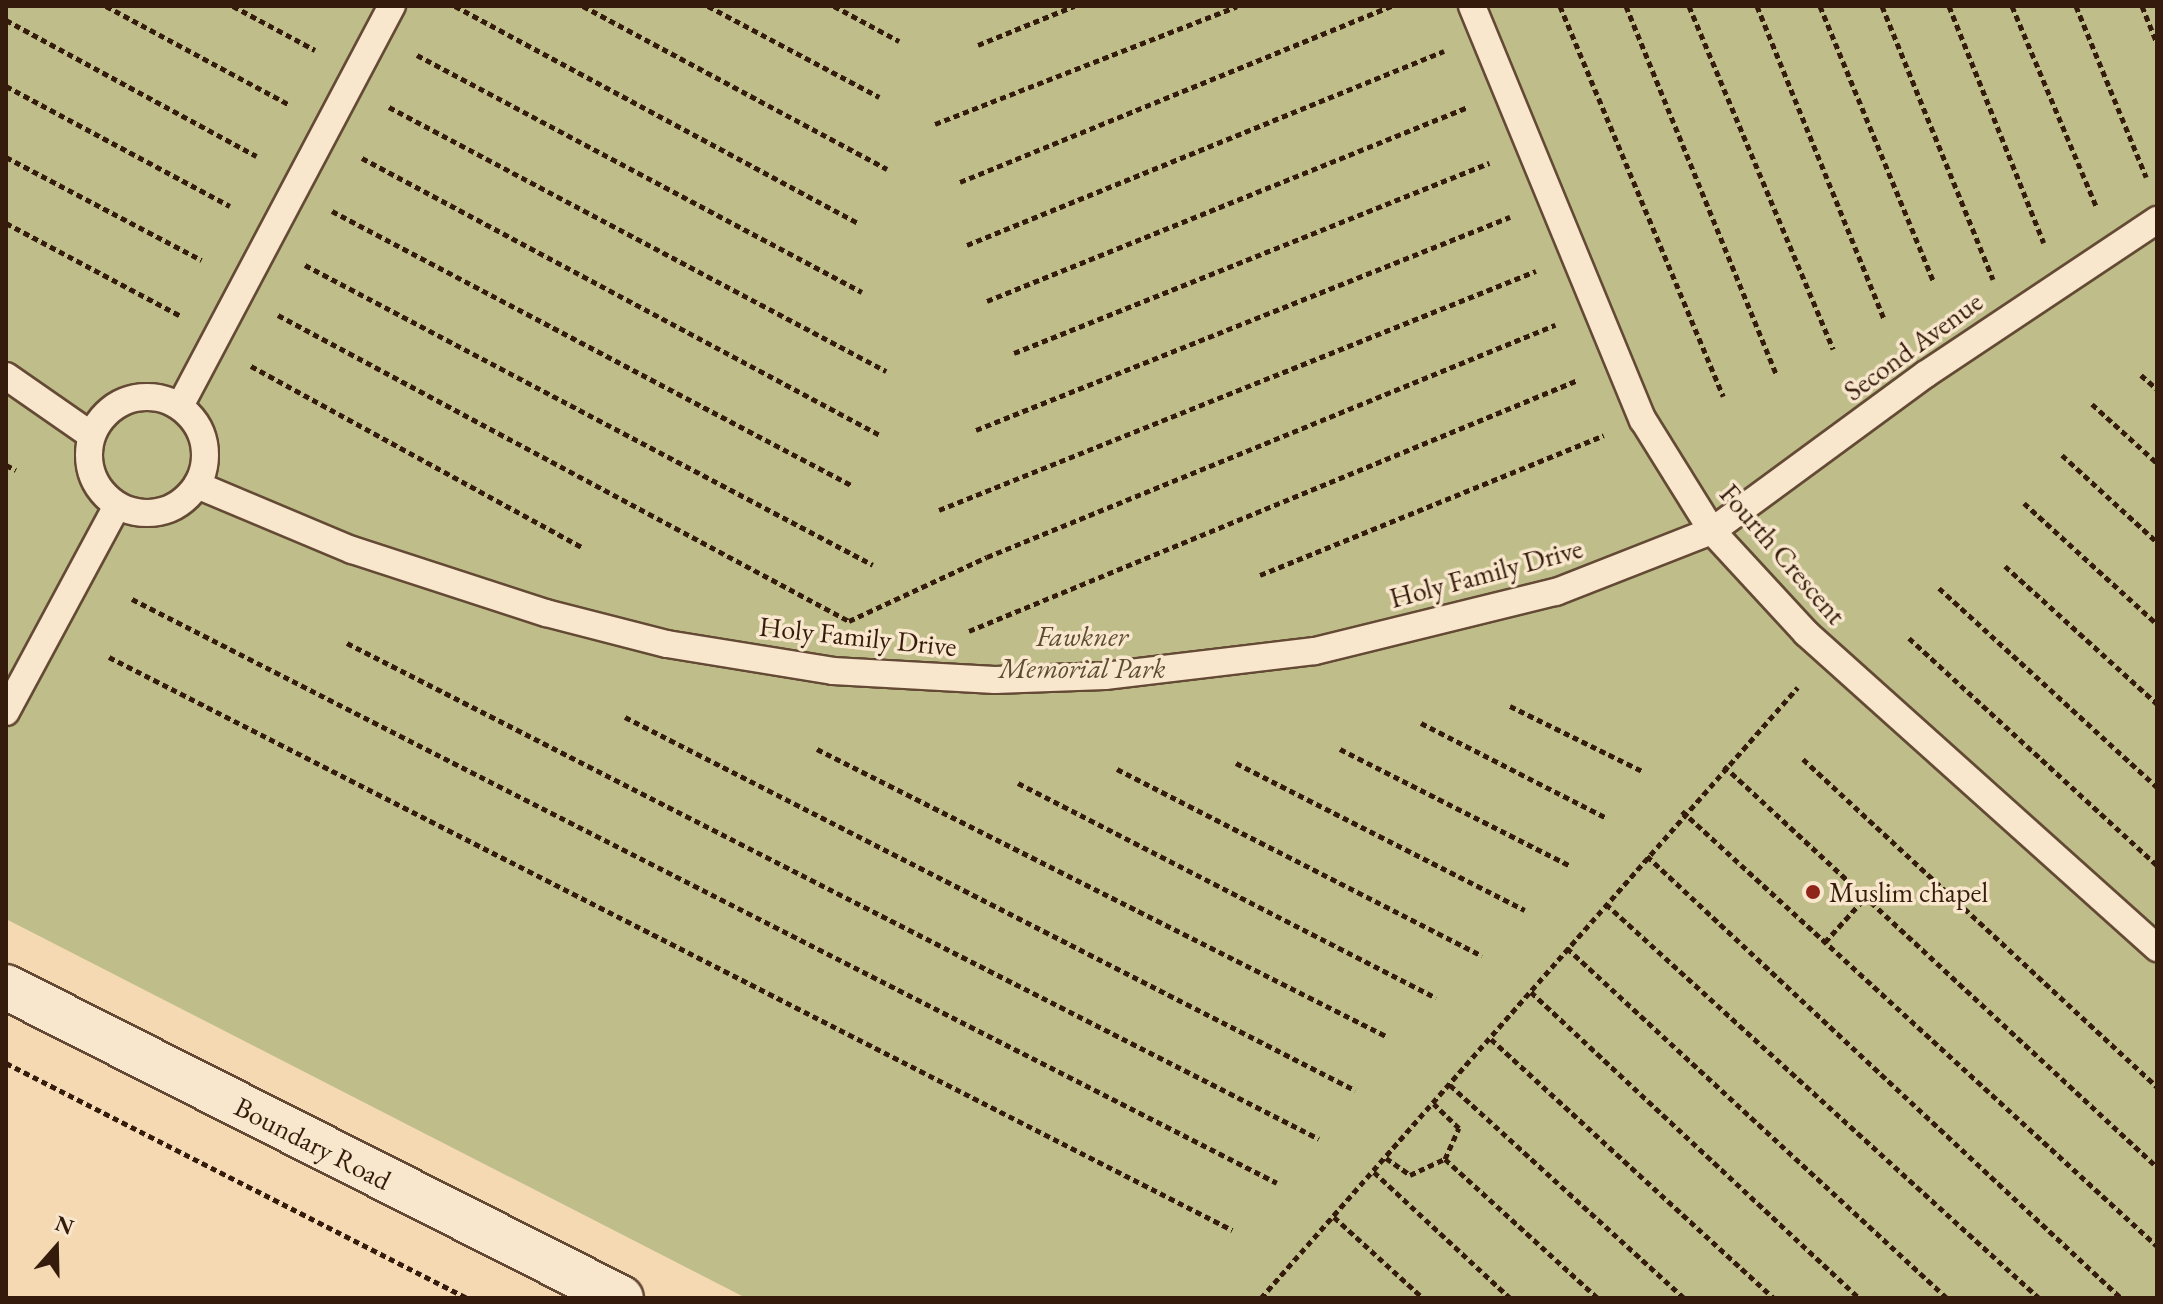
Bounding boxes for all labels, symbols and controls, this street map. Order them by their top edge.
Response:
street label: Second Avenue [1837,284,1989,408]
street label: Fourth Crescent [1713,477,1853,631]
street label: Holy Family Drive [1386,531,1586,615]
street label: Holy Family Drive [758,609,958,663]
park label: Fawkner Memorial Park [999,619,1165,685]
place label: Muslim chapel [1829,875,1988,909]
marker: Muslim chapel [1804,883,1822,901]
street label: Boundary Road [229,1089,397,1197]
north arrow [16,1208,96,1288]
text: N [51,1208,78,1242]

